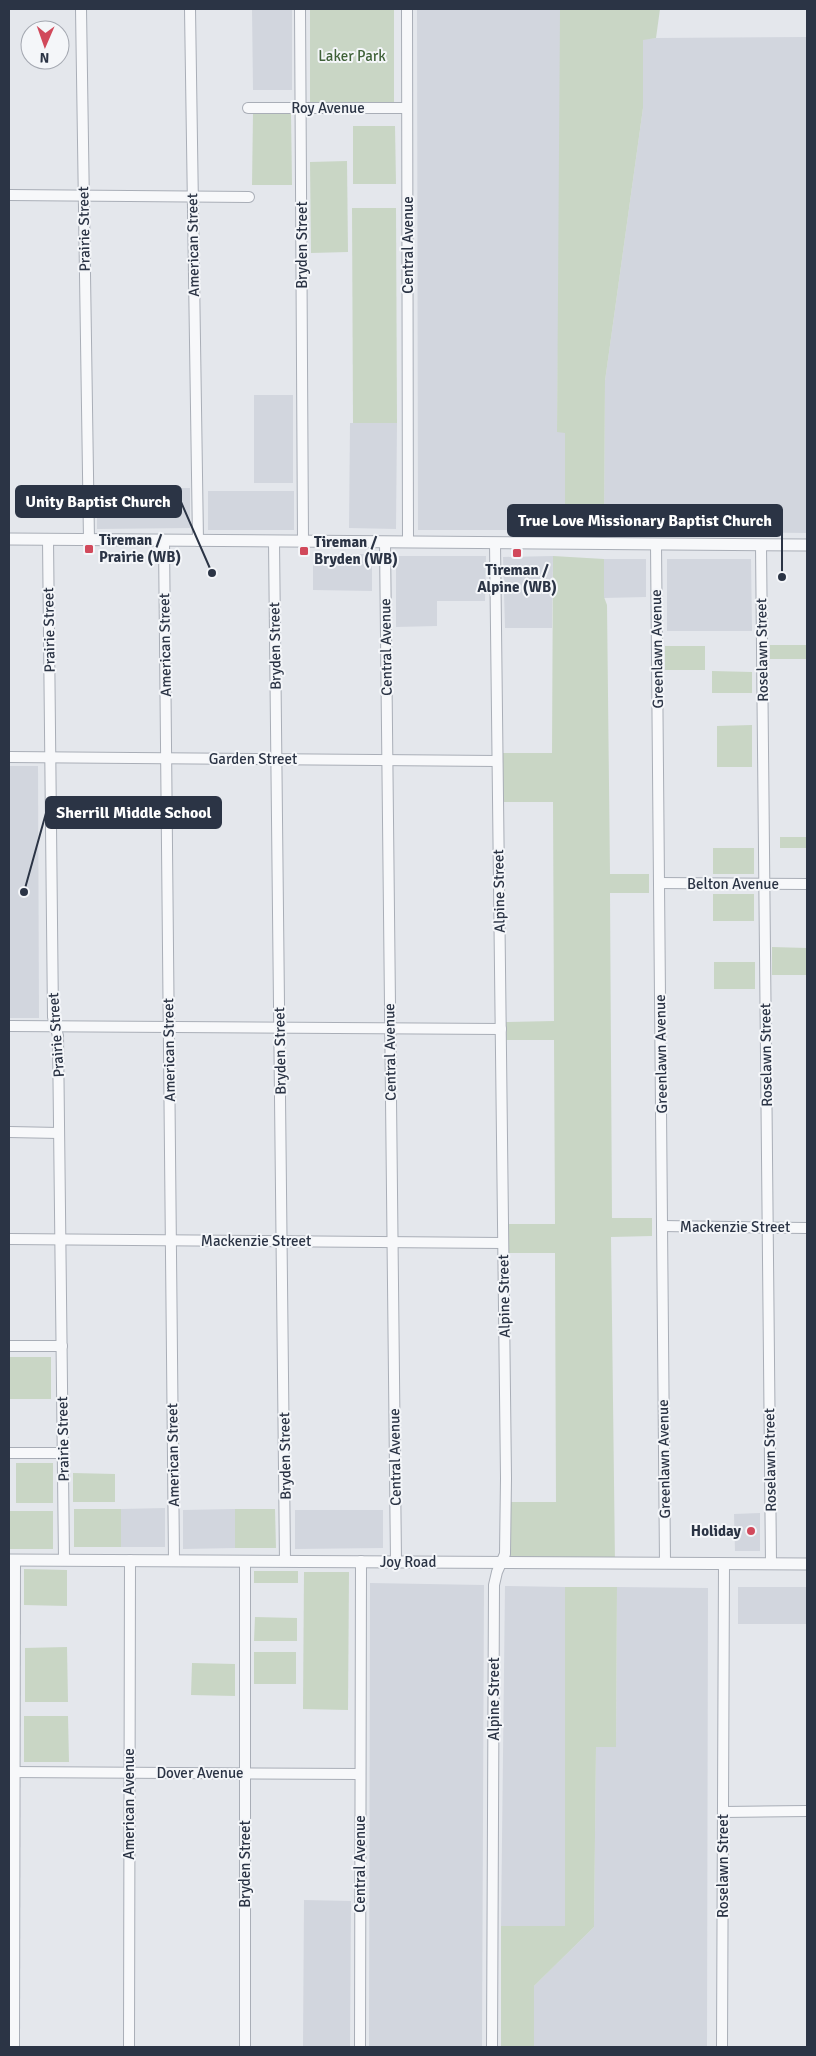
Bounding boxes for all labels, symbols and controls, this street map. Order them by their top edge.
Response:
north arrow [20,20,70,70]
park label: Laker Park [318,47,386,65]
text: N [39,49,50,66]
street label: Roy Avenue [291,99,365,117]
street label: Prairie Street [74,186,94,272]
street label: American Street [183,193,203,297]
street label: Central Avenue [399,196,417,294]
street label: Bryden Street [293,201,311,289]
callout: Unity Baptist Church [16,486,181,517]
text: Unity Baptist Church [25,492,171,512]
callout: True Love Missionary Baptist Church [508,505,782,536]
text: True Love Missionary Baptist Church [518,511,772,531]
place label: Tireman / Prairie (WB) [99,531,181,566]
place label: Tireman / Bryden (WB) [314,533,398,568]
marker: Tireman / Prairie (WB) [83,543,95,555]
marker: Tireman / Bryden (WB) [298,545,310,557]
marker: Tireman / Alpine (WB) [511,547,523,559]
place label: Tireman / Alpine (WB) [477,561,557,596]
street label: Prairie Street [39,587,59,673]
street label: Greenlawn Avenue [647,589,667,709]
street label: American Street [155,593,175,697]
street label: Central Avenue [376,598,396,696]
street label: Roselawn Street [752,598,772,702]
street label: Bryden Street [265,602,285,690]
street label: Garden Street [209,750,297,768]
callout: Sherrill Middle School [46,797,221,828]
text: Sherrill Middle School [56,803,212,823]
street label: Alpine Street [489,849,509,933]
street label: Belton Avenue [687,875,779,893]
street label: Prairie Street [44,992,68,1078]
street label: Greenlawn Avenue [651,994,671,1114]
street label: American Street [159,998,179,1102]
street label: Central Avenue [380,1003,400,1101]
street label: Roselawn Street [756,1003,776,1107]
street label: Bryden Street [270,1007,290,1095]
street label: Mackenzie Street [680,1218,790,1236]
street label: Mackenzie Street [201,1232,311,1250]
street label: Alpine Street [494,1254,514,1338]
street label: Prairie Street [53,1396,73,1482]
street label: Greenlawn Avenue [654,1399,674,1519]
street label: American Street [163,1403,183,1507]
street label: Central Avenue [385,1408,405,1506]
street label: Roselawn Street [760,1408,780,1512]
street label: Bryden Street [275,1412,295,1500]
place label: Holiday [691,1522,742,1540]
marker: Holiday [745,1525,757,1537]
street label: Joy Road [380,1553,436,1571]
street label: Alpine Street [485,1657,503,1741]
street label: American Avenue [120,1748,138,1860]
street label: Dover Avenue [156,1764,244,1782]
street label: Roselawn Street [714,1814,732,1918]
street label: Central Avenue [351,1815,369,1913]
street label: Bryden Street [236,1820,254,1908]

